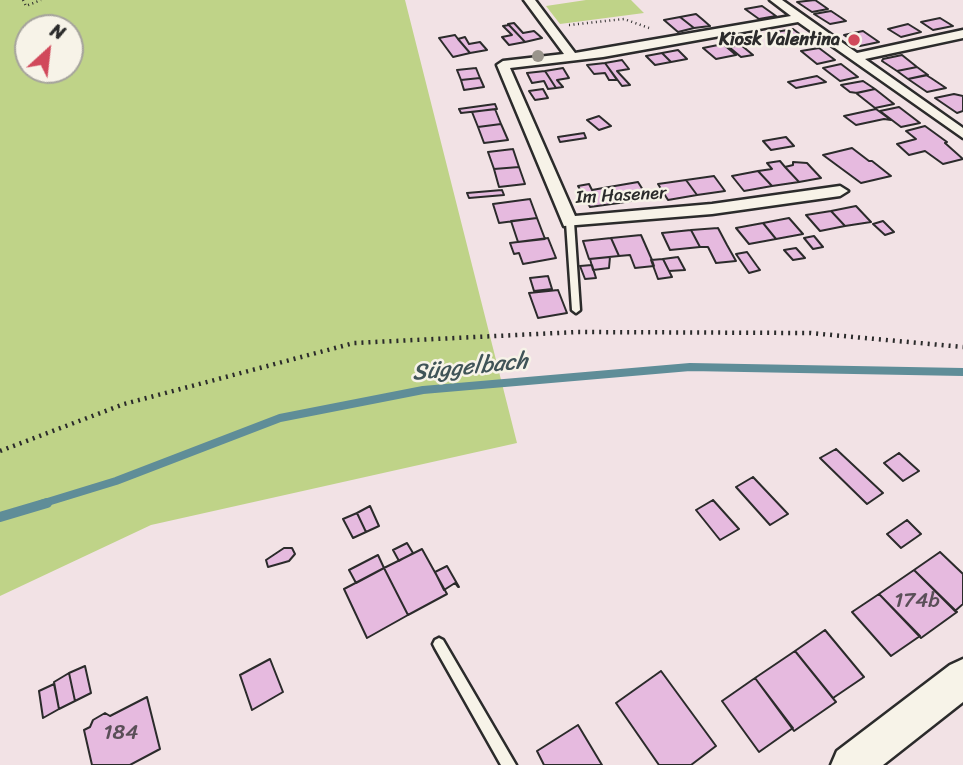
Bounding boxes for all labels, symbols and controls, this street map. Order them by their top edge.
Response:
north arrow [14,14,84,84]
text: N [44,14,71,49]
place label: Kiosk Valentina [719,29,840,51]
marker: Kiosk Valentina [846,32,862,48]
street label: Im Hasener [575,183,667,209]
water label: Süggelbach [411,348,529,388]
house number: 174b [894,589,940,615]
house number: 184 [104,721,138,747]

